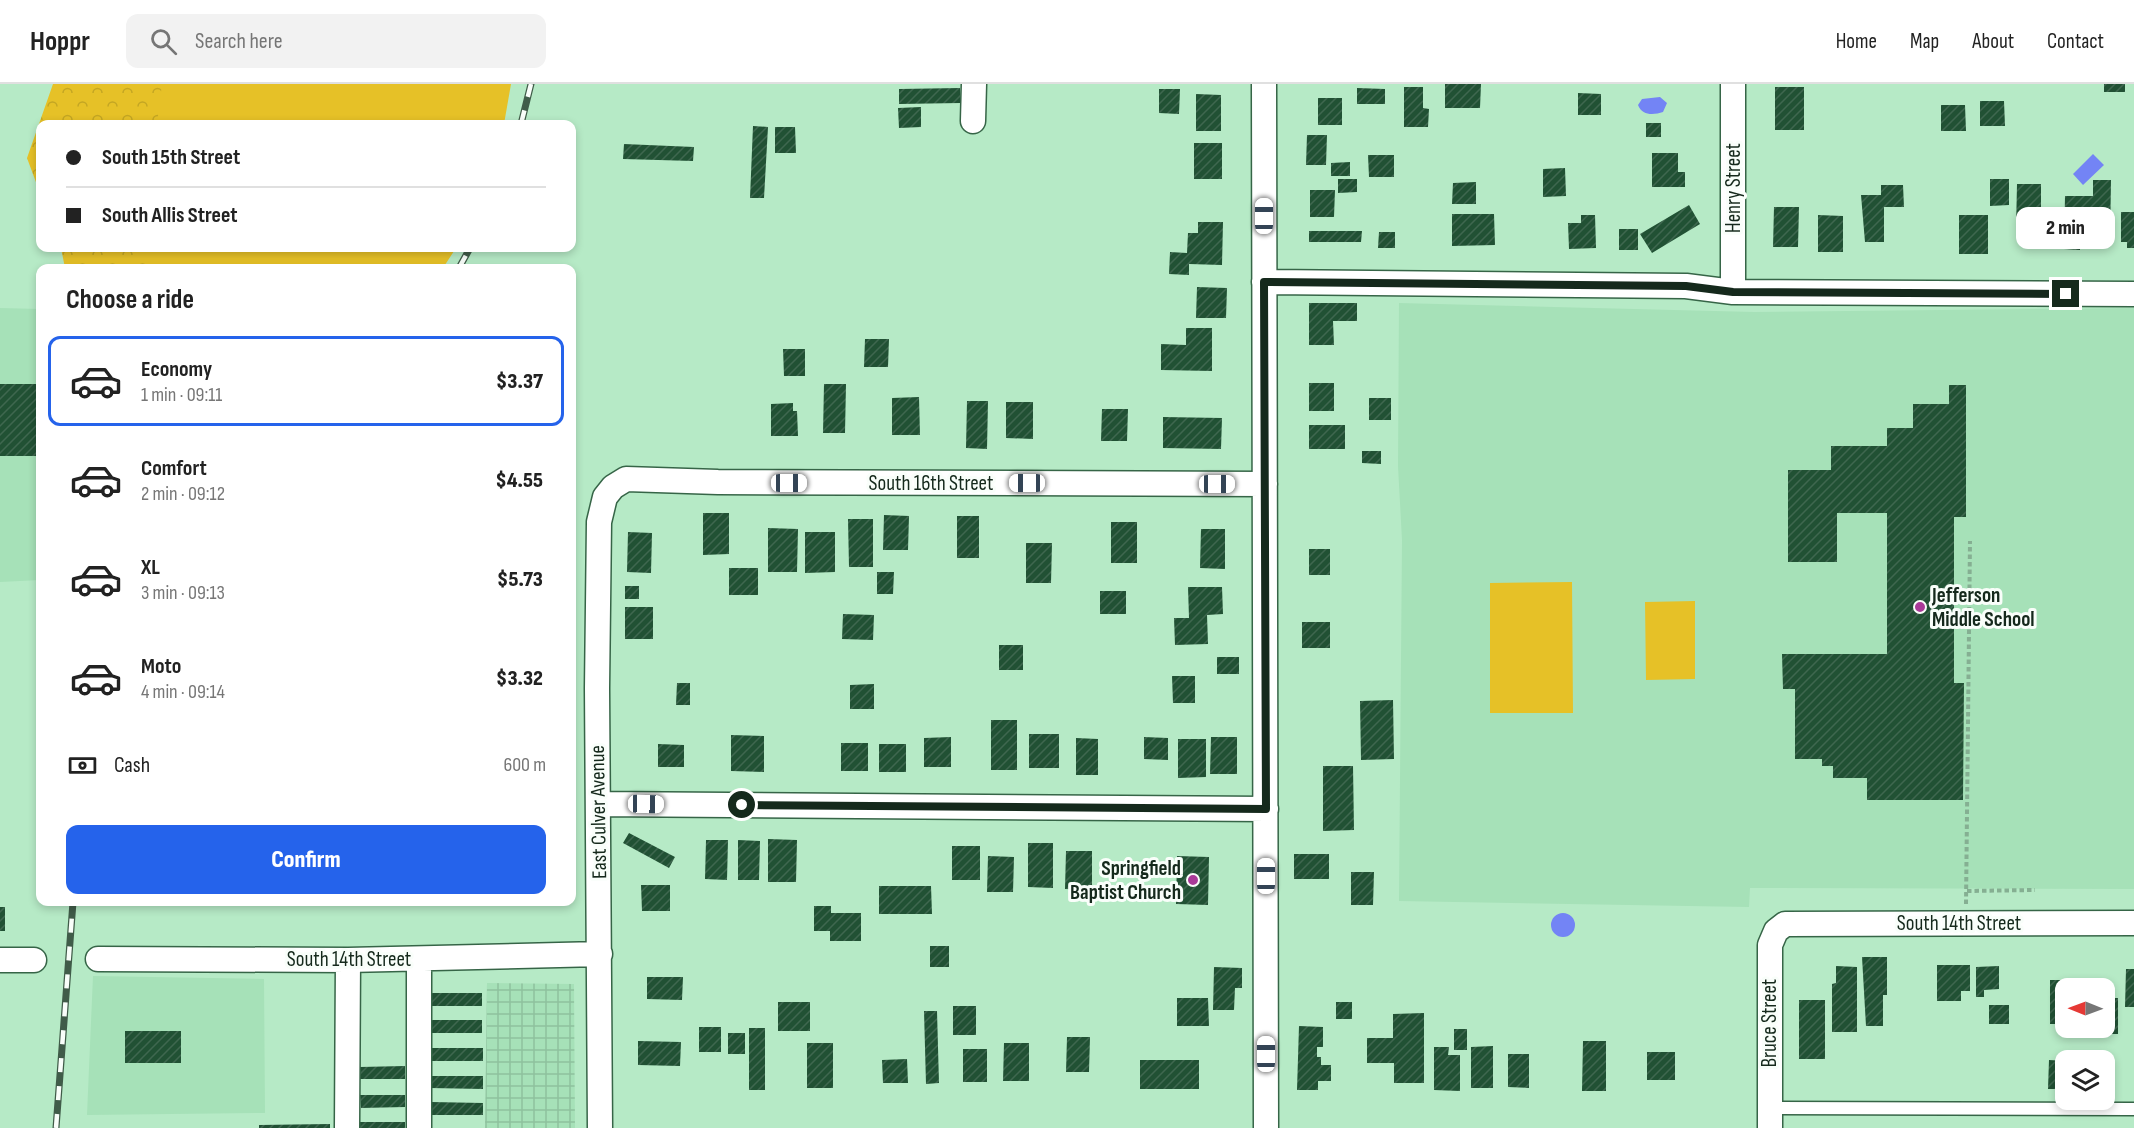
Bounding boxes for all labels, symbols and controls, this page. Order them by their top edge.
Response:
search box [126,14,546,68]
text: Hoppr [30,25,90,58]
icon: search [147,25,180,58]
text: Search here [195,28,282,55]
text: Home [1836,29,1877,54]
text: Map [1910,29,1939,54]
text: About [1972,29,2014,54]
text: Contact [2047,29,2104,54]
street label: Henry Street [1721,143,1746,233]
text: South 15th Street [102,144,240,171]
car [1255,198,1273,234]
text: South Allis Street [102,202,238,229]
callout: 2 min [2016,207,2116,249]
text: 2 min [2046,216,2085,240]
route end [2052,280,2079,307]
text: Choose a ride [66,284,194,316]
icon: car [69,354,123,408]
text: Economy [141,356,212,383]
text: $3.37 [496,368,543,395]
text: 1 min · 09:11 [141,383,222,407]
icon: car [69,453,123,507]
text: Comfort [141,455,207,482]
text: $4.55 [495,467,543,494]
street label: South 16th Street [869,471,993,496]
car [771,474,807,492]
car [1009,474,1045,492]
car [1199,475,1235,493]
text: 2 min · 09:12 [141,482,225,506]
icon: car [69,552,123,606]
text: XL [141,554,160,581]
text: $5.73 [497,566,543,593]
text: 3 min · 09:13 [141,581,225,605]
place label: Jefferson Middle School [1931,583,2035,632]
marker: Jefferson Middle School [1913,600,1927,614]
icon: car [69,651,123,705]
text: Moto [141,653,181,680]
text: $3.32 [496,665,543,692]
text: 4 min · 09:14 [141,680,225,704]
street label: East Culver Avenue [585,745,612,879]
icon: cash [66,749,99,782]
text: Cash [114,752,150,779]
text: 600 m [503,753,546,777]
route start [728,791,755,818]
car [628,795,664,813]
button: Confirm [66,825,546,894]
place label: Springfield Baptist Church [1070,856,1181,905]
car [1257,858,1275,894]
marker: Springfield Baptist Church [1186,873,1200,887]
street label: South 14th Street [1897,911,2021,936]
street label: South 14th Street [287,947,411,972]
north arrow [2055,978,2115,1038]
map controls [2055,978,2115,1110]
street label: Bruce Street [1757,979,1782,1067]
car [1257,1036,1275,1072]
button: layers [2055,1050,2115,1110]

